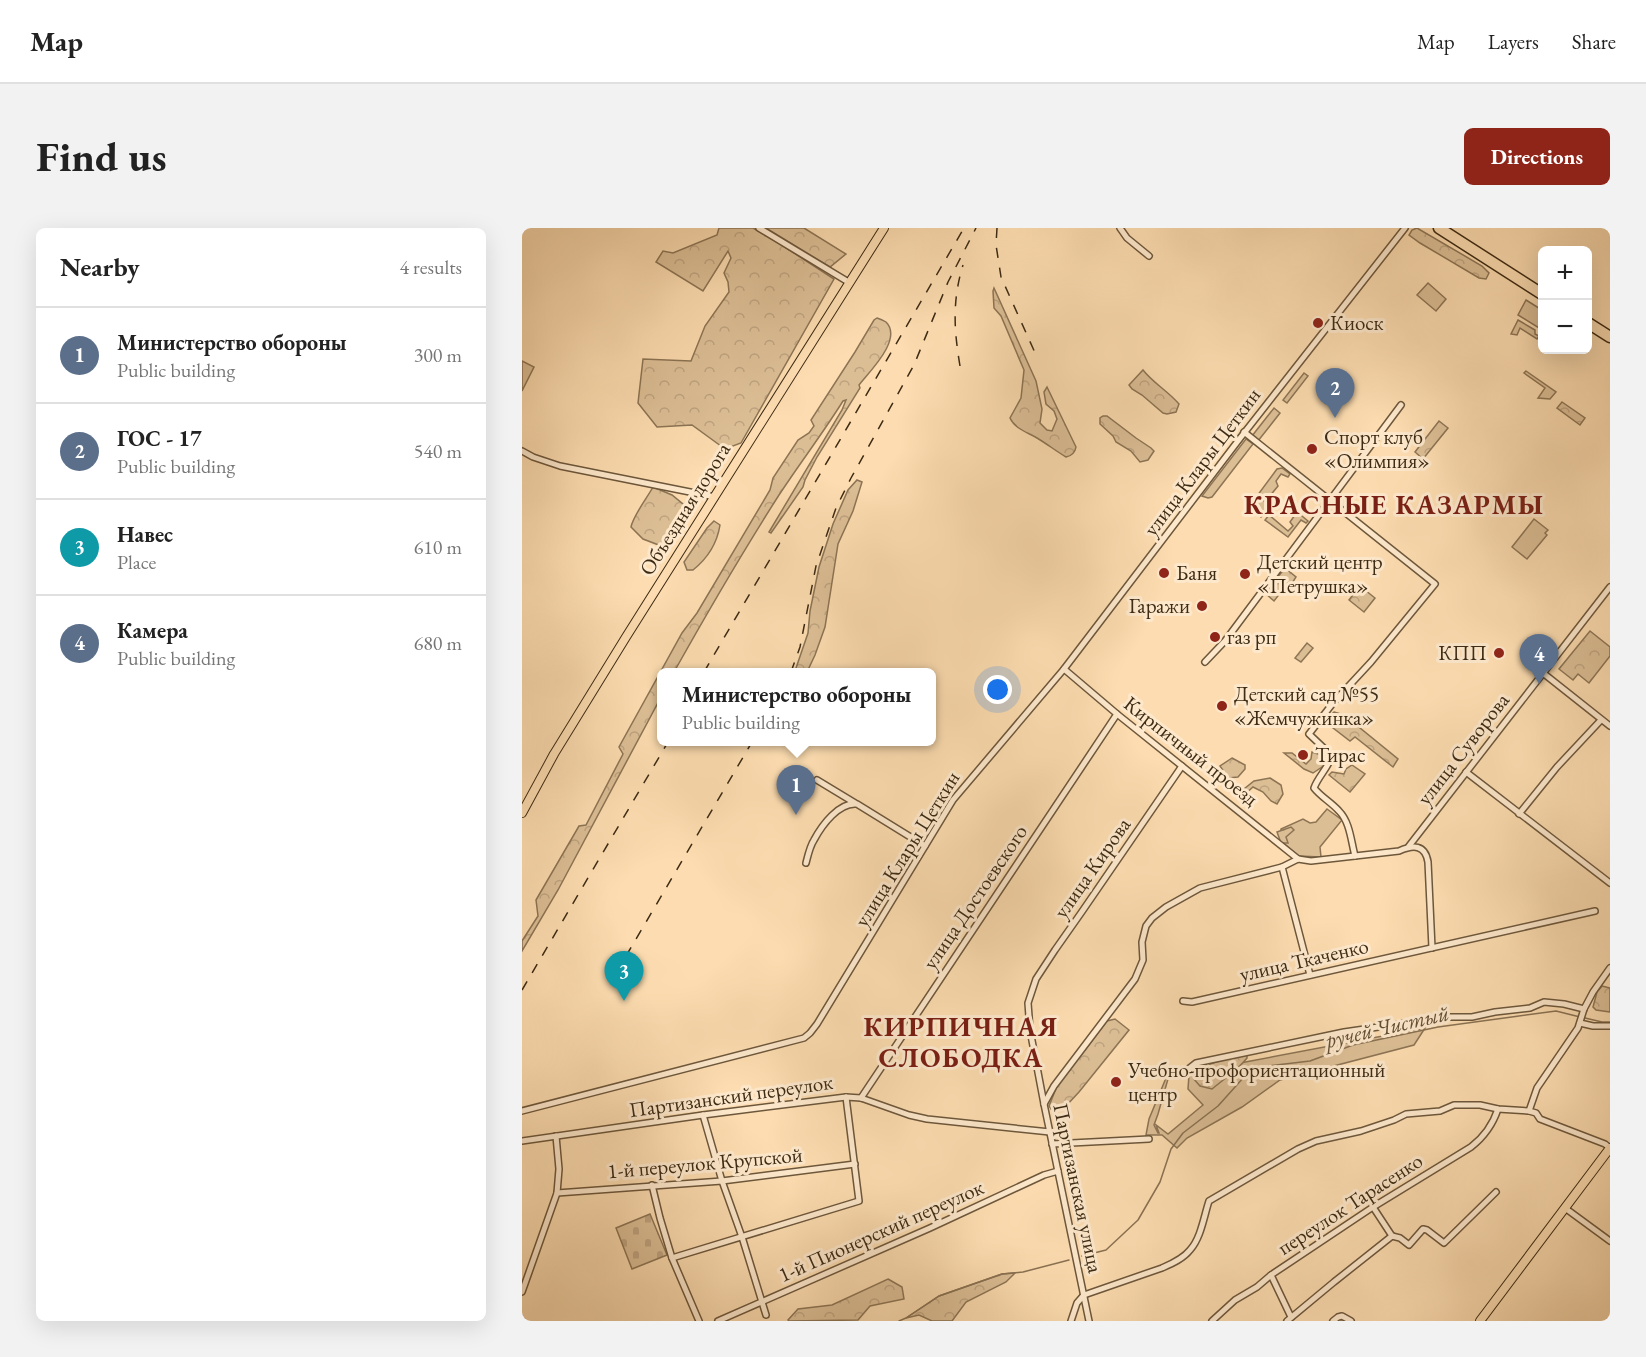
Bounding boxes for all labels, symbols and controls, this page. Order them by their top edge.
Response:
text: Map [30,23,83,59]
text: Map [1417,28,1455,55]
text: Layers [1488,28,1539,55]
text: Share [1572,28,1616,55]
button: Directions [1464,128,1610,185]
text: Find us [36,129,167,184]
map controls [1538,246,1592,354]
button: + [1538,246,1592,300]
text: Nearby [60,250,140,284]
text: 4 results [399,254,462,280]
button: − [1538,300,1592,354]
place label: Киоск [1330,309,1384,336]
marker: Киоск [1311,316,1325,330]
text: Министерство обороны [117,328,347,357]
text: 1 [74,342,85,368]
text: 300 m [414,342,462,368]
text: Public building [117,357,235,383]
pin: 2 [1316,368,1354,418]
street label: улица Клары Цеткин [1137,382,1266,541]
place label: Спорт клуб «Олимпия» [1324,423,1430,474]
text: ГОС - 17 [117,424,202,453]
street label: Объездная дорога [633,437,736,580]
text: 2 [74,438,85,464]
text: 540 m [414,438,462,464]
marker: Спорт клуб «Олимпия» [1305,442,1319,456]
text: Public building [117,453,235,479]
district label: КРАСНЫЕ КАЗАРМЫ [1244,487,1544,522]
text: Навес [117,520,173,549]
text: 3 [74,534,85,560]
text: 610 m [414,534,462,560]
place label: Детский центр «Петрушка» [1257,548,1383,599]
text: Place [117,549,156,575]
place label: Баня [1176,559,1217,586]
marker: Баня [1157,566,1171,580]
marker: Детский центр «Петрушка» [1238,567,1252,581]
place label: Гаражи [1129,592,1190,619]
marker: Гаражи [1195,599,1209,613]
text: Камера [117,616,188,645]
place label: газ рп [1227,623,1277,650]
text: 4 [74,630,85,656]
text: 680 m [414,630,462,656]
marker: газ рп [1208,630,1222,644]
pin: 4 [1520,634,1558,684]
place label: КПП [1438,639,1487,666]
text: Public building [117,645,235,671]
marker: КПП [1492,646,1506,660]
popup [657,668,936,746]
your location [983,675,1012,704]
text: Министерство обороны [682,680,911,709]
place label: Детский сад №55 «Жемчужинка» [1234,680,1379,731]
street label: улица Суворова [1410,687,1515,810]
street label: Кирпичный проезд [1119,690,1264,812]
marker: Детский сад №55 «Жемчужинка» [1215,699,1229,713]
text: Public building [682,709,800,735]
place label: Тирас [1315,741,1365,768]
marker: Тирас [1296,748,1310,762]
pin: 1 [776,766,816,815]
street label: улица Клары Цеткин [848,766,965,932]
street label: улица Кирова [1047,812,1136,923]
street label: улица Достоевского [916,819,1033,974]
street label: улица Ткаченко [1237,932,1371,987]
pin: 3 [604,952,644,1001]
water label: ручей Чистый [1320,998,1452,1055]
district label: КИРПИЧНАЯ СЛОБОДКА [864,1009,1058,1075]
place label: Учебно-профориентационный центр [1127,1056,1385,1107]
street label: Партизанский переулок [627,1068,835,1123]
marker: Учебно-профориентационный центр [1109,1075,1123,1089]
street label: Партизанская улица [1047,1101,1110,1276]
street label: 1-й переулок Крупской [606,1141,804,1184]
street label: переулок Тарасенко [1272,1147,1427,1261]
street label: 1-й Пионерский переулок [774,1173,988,1288]

